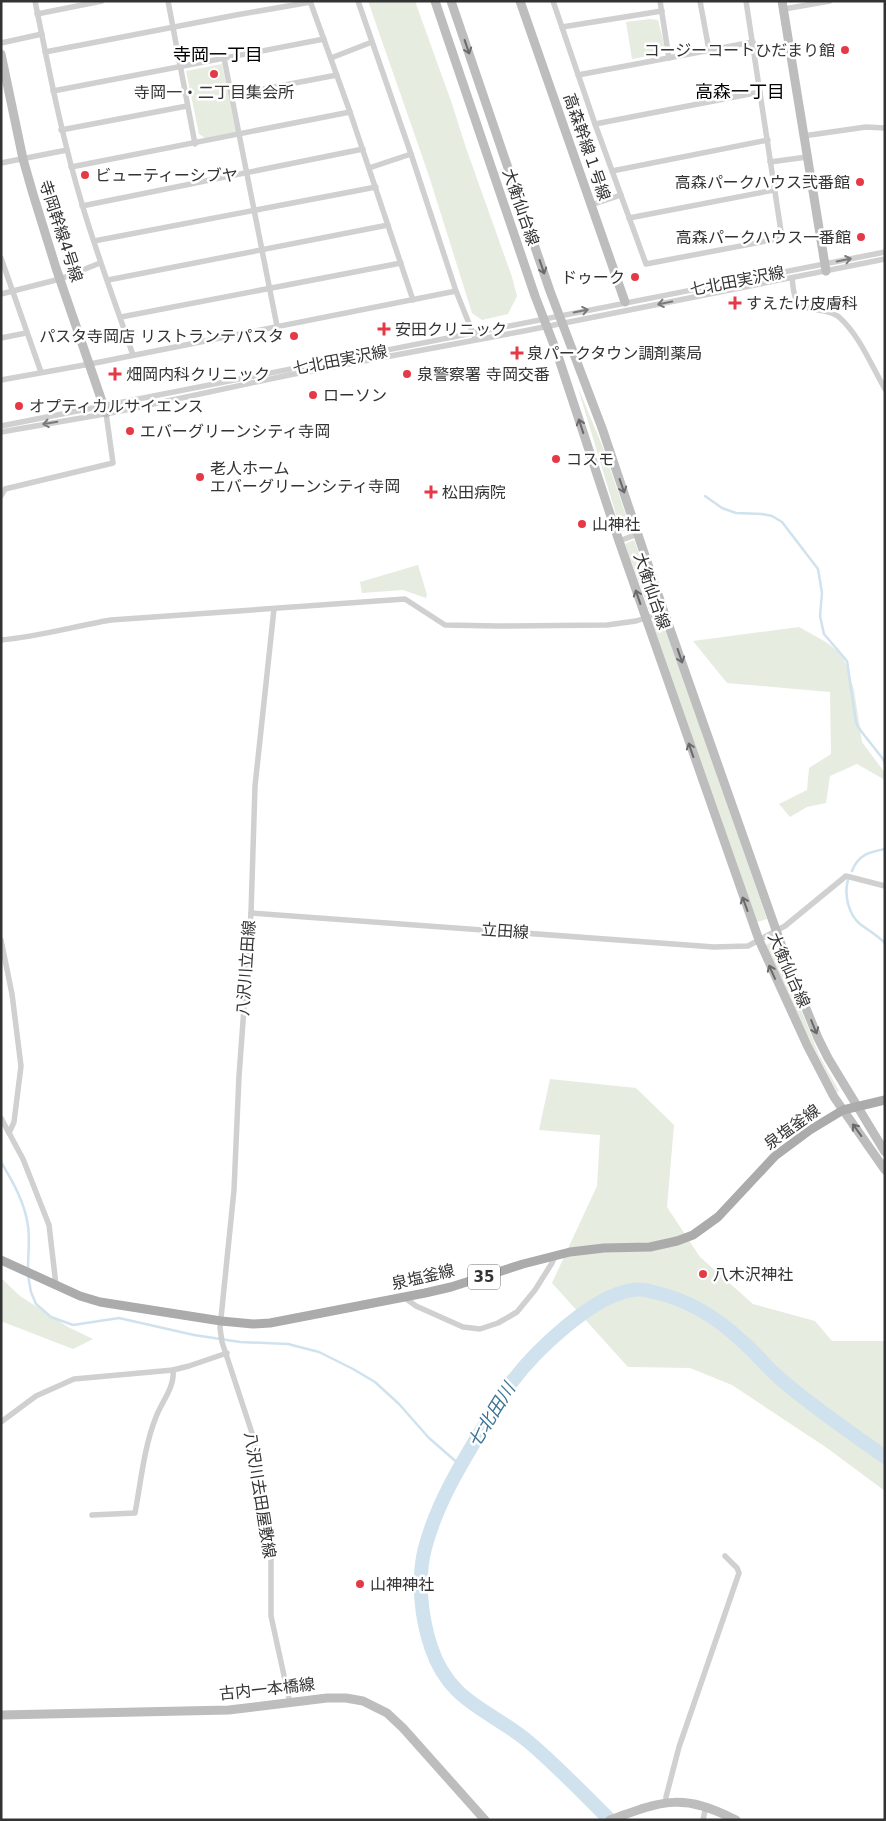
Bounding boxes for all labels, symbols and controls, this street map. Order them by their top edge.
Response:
one-way arrow [463,39,472,55]
place label: コージーコートひだまり館 [644,41,835,60]
district label: 寺岡一丁目 [173,44,263,65]
marker: コージーコートひだまり館 [839,44,851,56]
marker: 寺岡一・二丁目集会所 [208,68,220,80]
district label: 高森一丁目 [695,81,785,102]
place label: 寺岡一・二丁目集会所 [134,83,294,102]
street label: 高森幹線１号線 [560,91,614,203]
place label: ビューティーシブヤ [95,166,238,185]
street label: 大衡仙台線 [499,166,543,248]
marker: ビューティーシブヤ [79,169,91,181]
place label: 高森パークハウス弐番館 [675,173,850,192]
marker: 高森パークハウス弐番館 [854,176,866,188]
street label: 寺岡幹線4号線 [36,178,86,284]
place label: 高森パークハウス一番館 [676,228,851,247]
marker: 高森パークハウス一番館 [855,231,867,243]
one-way arrow [835,255,851,264]
one-way arrow [538,259,547,275]
street label: 七北田実沢線 [688,263,786,299]
place label: ドゥーク [561,268,625,287]
marker: ドゥーク [629,271,641,283]
place label: すえたけ皮膚科 [746,294,858,313]
marker: すえたけ皮膚科 [728,296,742,310]
one-way arrow [658,299,674,308]
one-way arrow [573,306,589,316]
place label: 安田クリニック [395,320,507,339]
marker: 安田クリニック [377,322,391,336]
place label: パスタ寺岡店 リストランテパスタ [39,327,284,346]
marker: パスタ寺岡店 リストランテパスタ [288,330,300,342]
street label: 七北田実沢線 [291,342,389,378]
place label: 泉パークタウン調剤薬局 [527,344,702,363]
marker: 泉パークタウン調剤薬局 [511,347,523,359]
place label: 畑岡内科クリニック [126,365,270,384]
place label: 泉警察署 寺岡交番 [417,365,550,384]
marker: 畑岡内科クリニック [108,367,122,381]
marker: 泉警察署 寺岡交番 [401,368,413,380]
place label: ローソン [323,386,387,405]
marker: ローソン [307,389,319,401]
place label: オプティカルサイエンス [29,397,204,416]
marker: オプティカルサイエンス [13,400,25,412]
one-way arrow [576,418,586,434]
one-way arrow [43,419,59,429]
place label: エバーグリーンシティ寺岡 [140,422,330,441]
marker: エバーグリーンシティ寺岡 [124,425,136,437]
place label: コスモ [566,450,614,469]
marker: コスモ [550,453,562,465]
place label: 老人ホーム エバーグリーンシティ寺岡 [210,459,400,496]
marker: 老人ホーム エバーグリーンシティ寺岡 [194,471,206,483]
one-way arrow [617,477,627,493]
place label: 松田病院 [442,483,506,502]
marker: 松田病院 [424,485,438,499]
place label: 山神社 [592,515,640,534]
marker: 山神社 [576,518,588,530]
street label: 大衡仙台線 [630,550,674,632]
one-way arrow [633,590,642,605]
one-way arrow [675,648,685,664]
one-way arrow [686,743,695,759]
one-way arrow [740,896,749,912]
street label: 八沢川立田線 [233,919,259,1017]
street label: 立田線 [480,920,530,942]
street label: 大衡仙台線 [764,930,814,1010]
one-way arrow [767,965,776,980]
one-way arrow [809,1019,819,1034]
street label: 泉塩釜線 [761,1101,823,1153]
one-way arrow [852,1123,862,1137]
street label: 泉塩釜線 [390,1261,456,1293]
road number: 35 [468,1264,500,1290]
place label: 八木沢神社 [713,1265,793,1284]
marker: 八木沢神社 [697,1268,709,1280]
water label: 七北田川 [463,1377,520,1451]
street label: 八沢川去田屋敷線 [241,1430,279,1560]
place label: 山神神社 [370,1575,434,1594]
marker: 山神神社 [354,1578,366,1590]
street label: 古内一本橋線 [218,1675,316,1703]

